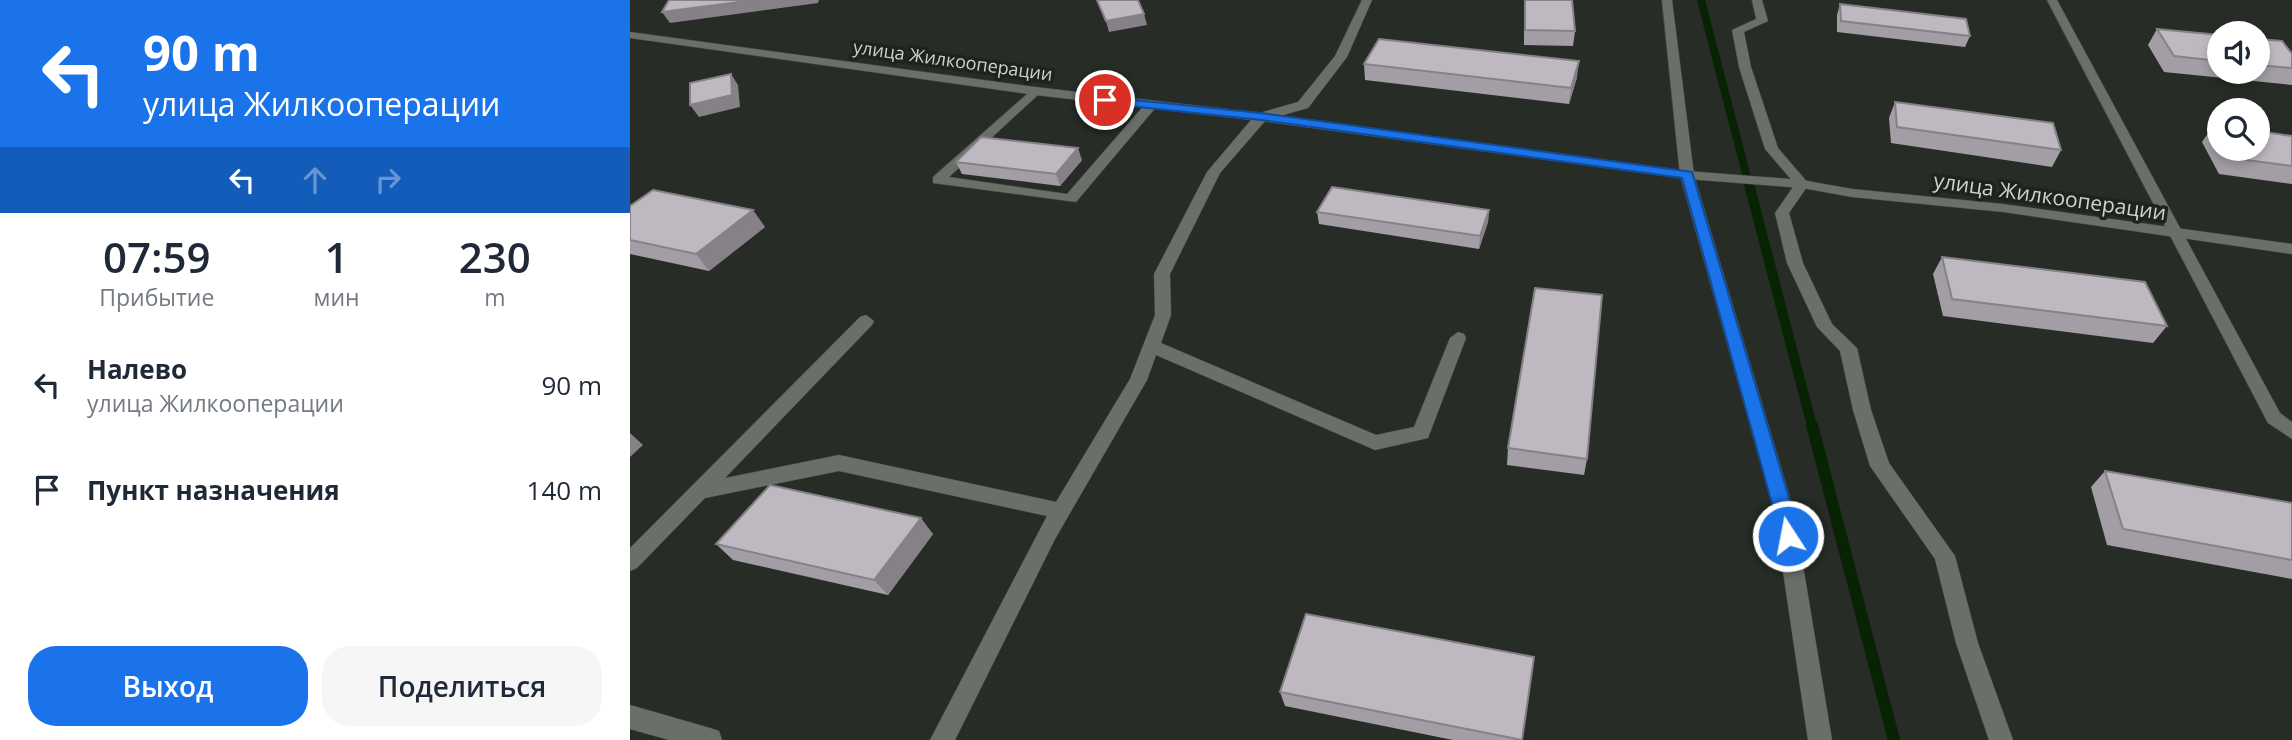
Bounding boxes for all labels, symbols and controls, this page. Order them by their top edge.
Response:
text: 90 m [143,19,260,85]
map controls [2207,21,2270,161]
button: sound [2207,21,2270,84]
icon: left [28,28,119,119]
street label: улица Жилкооперации [852,34,1054,86]
pin [1075,70,1135,130]
icon: arrive [1086,81,1124,119]
text: улица Жилкооперации [143,82,500,125]
button: search [2207,98,2270,161]
icon: left [223,161,261,199]
icon: ahead [296,161,334,199]
icon: right [369,161,407,199]
street label: улица Жилкооперации [1932,166,2168,226]
text: 07:59 [103,228,211,285]
text: 1 [325,228,349,285]
text: 230 [459,228,531,285]
text: Прибытие [99,281,214,313]
text: мин [314,281,360,313]
text: m [484,281,505,313]
text: Налево [87,351,187,387]
icon: left [28,366,66,404]
text: 90 m [541,367,602,403]
text: улица Жилкооперации [87,387,344,419]
icon: arrive [28,471,66,509]
text: Пункт назначения [87,472,340,508]
text: 140 m [527,472,602,508]
position arrow [1751,499,1825,573]
button: Выход [28,646,308,726]
button: Поделиться [322,646,602,726]

